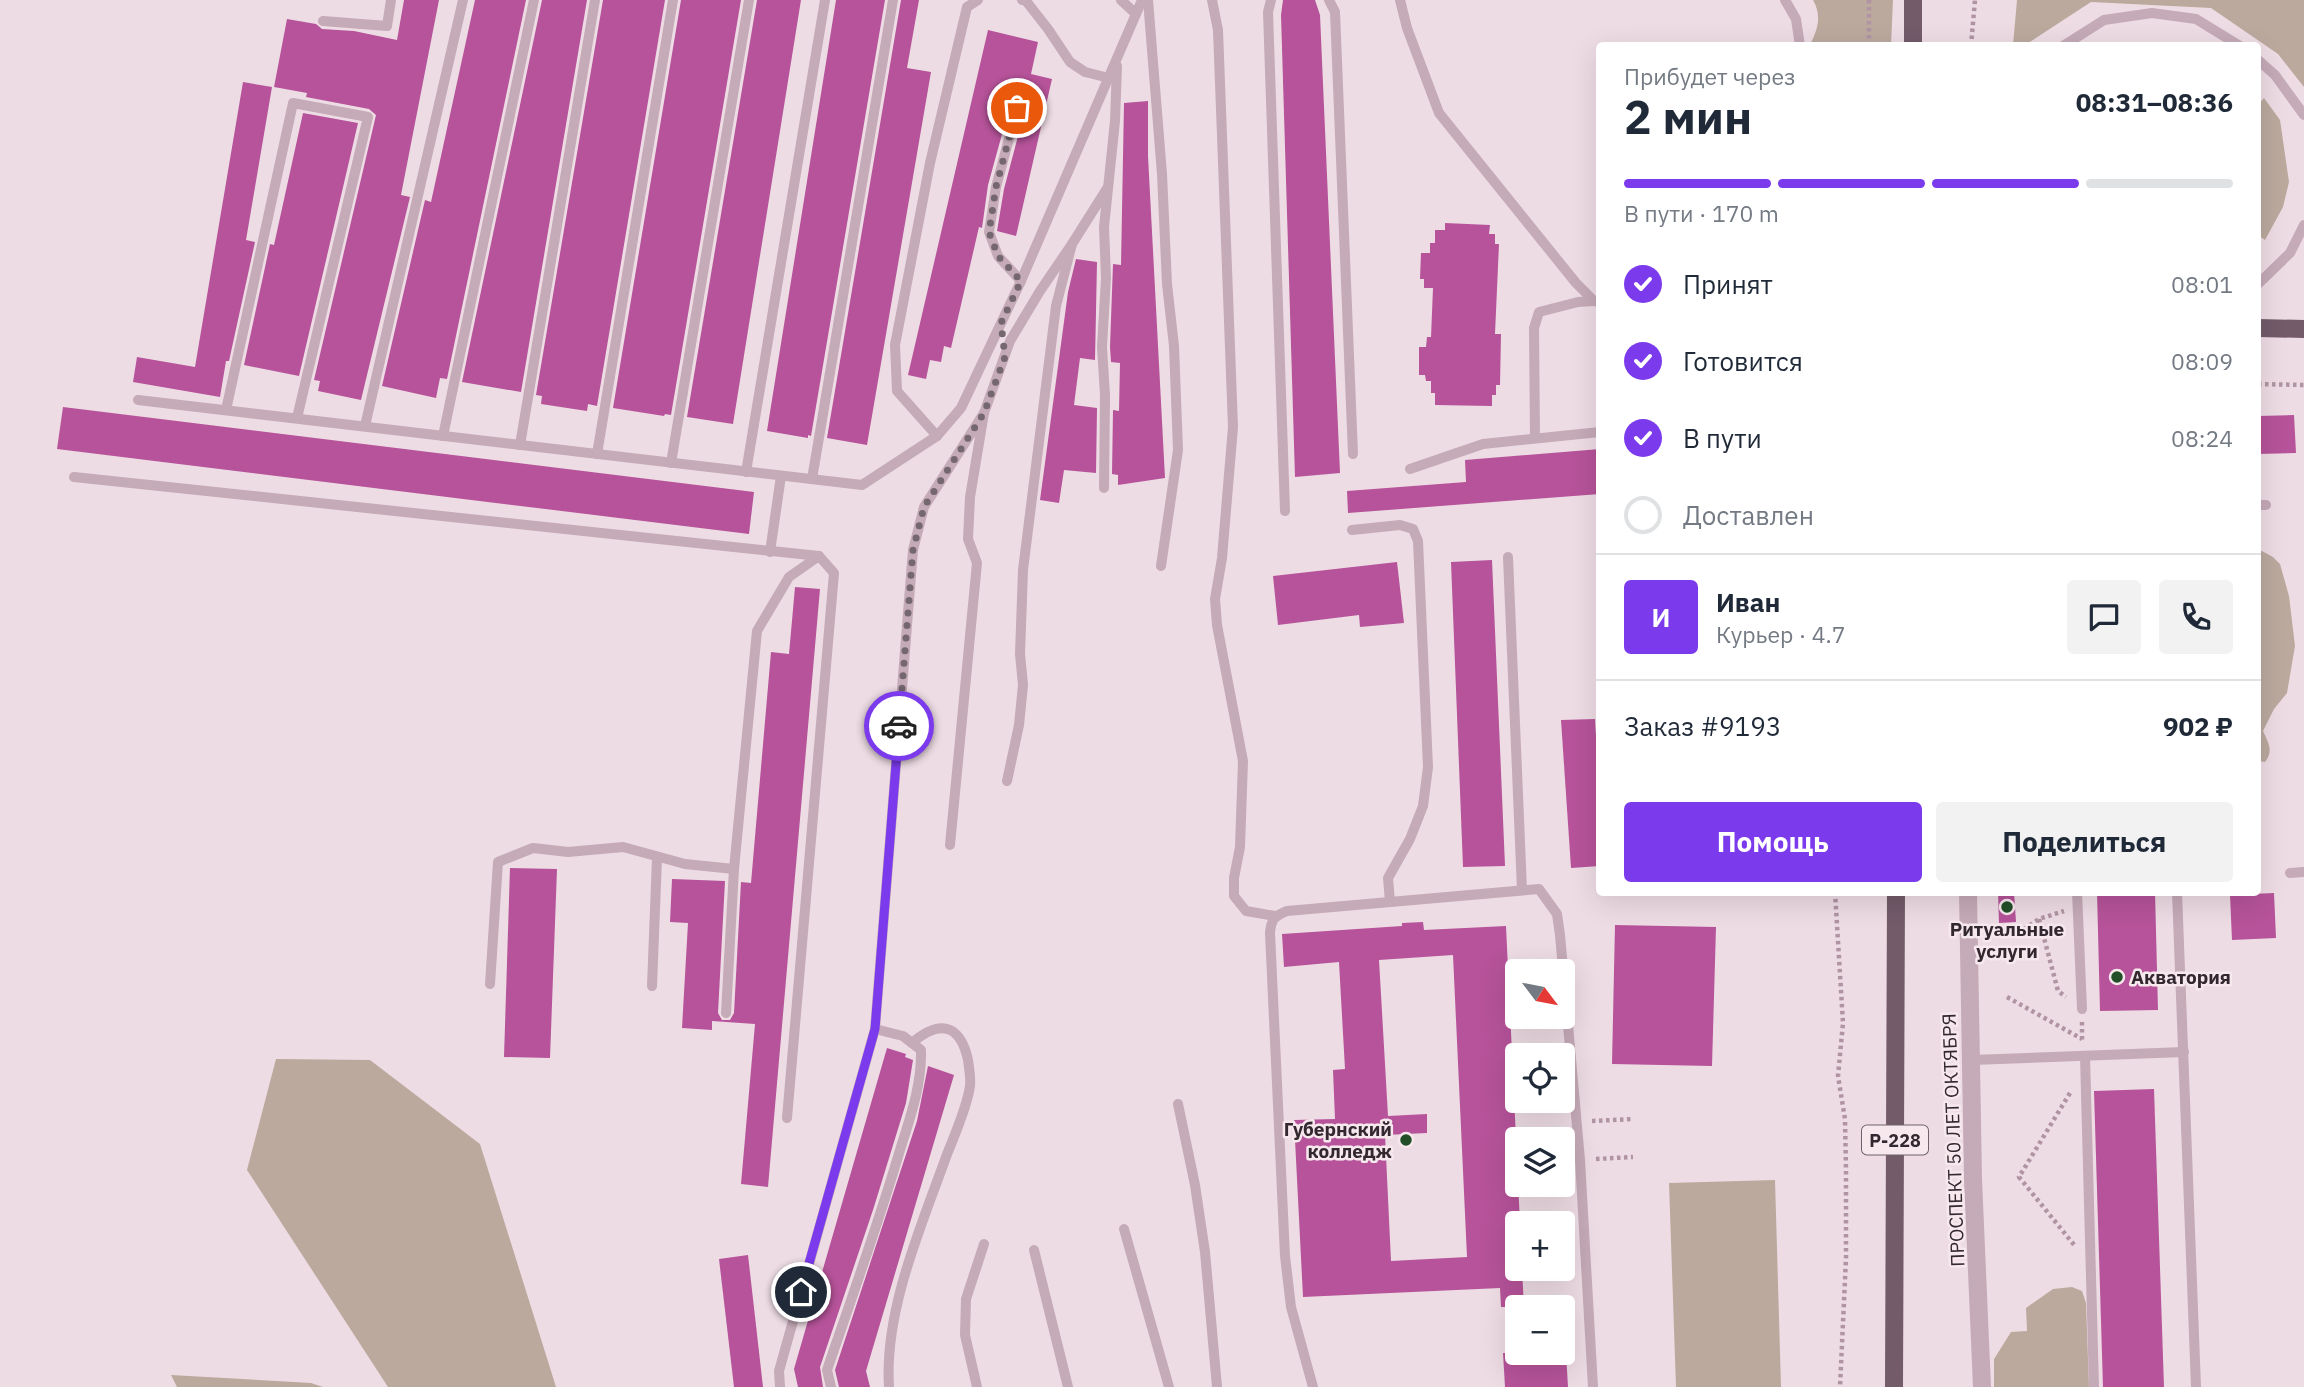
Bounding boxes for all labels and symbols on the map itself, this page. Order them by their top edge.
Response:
pin [987,78,1047,138]
courier [864,691,934,761]
marker: Ритуальные услуги [1999,899,2015,915]
place label: Ритуальные услуги [1950,917,2064,963]
north arrow [1505,959,1575,1029]
place label: Акватория [2131,965,2231,989]
marker: Акватория [2109,969,2125,985]
street label: ПРОСПЕКТ 50 ЛЕТ ОКТЯБРЯ [1937,1013,1969,1267]
place label: Губернский колледж [1284,1117,1392,1163]
road number: Р-228 [1862,1126,1928,1154]
marker: Губернский колледж [1398,1132,1414,1148]
pin [771,1262,831,1322]

